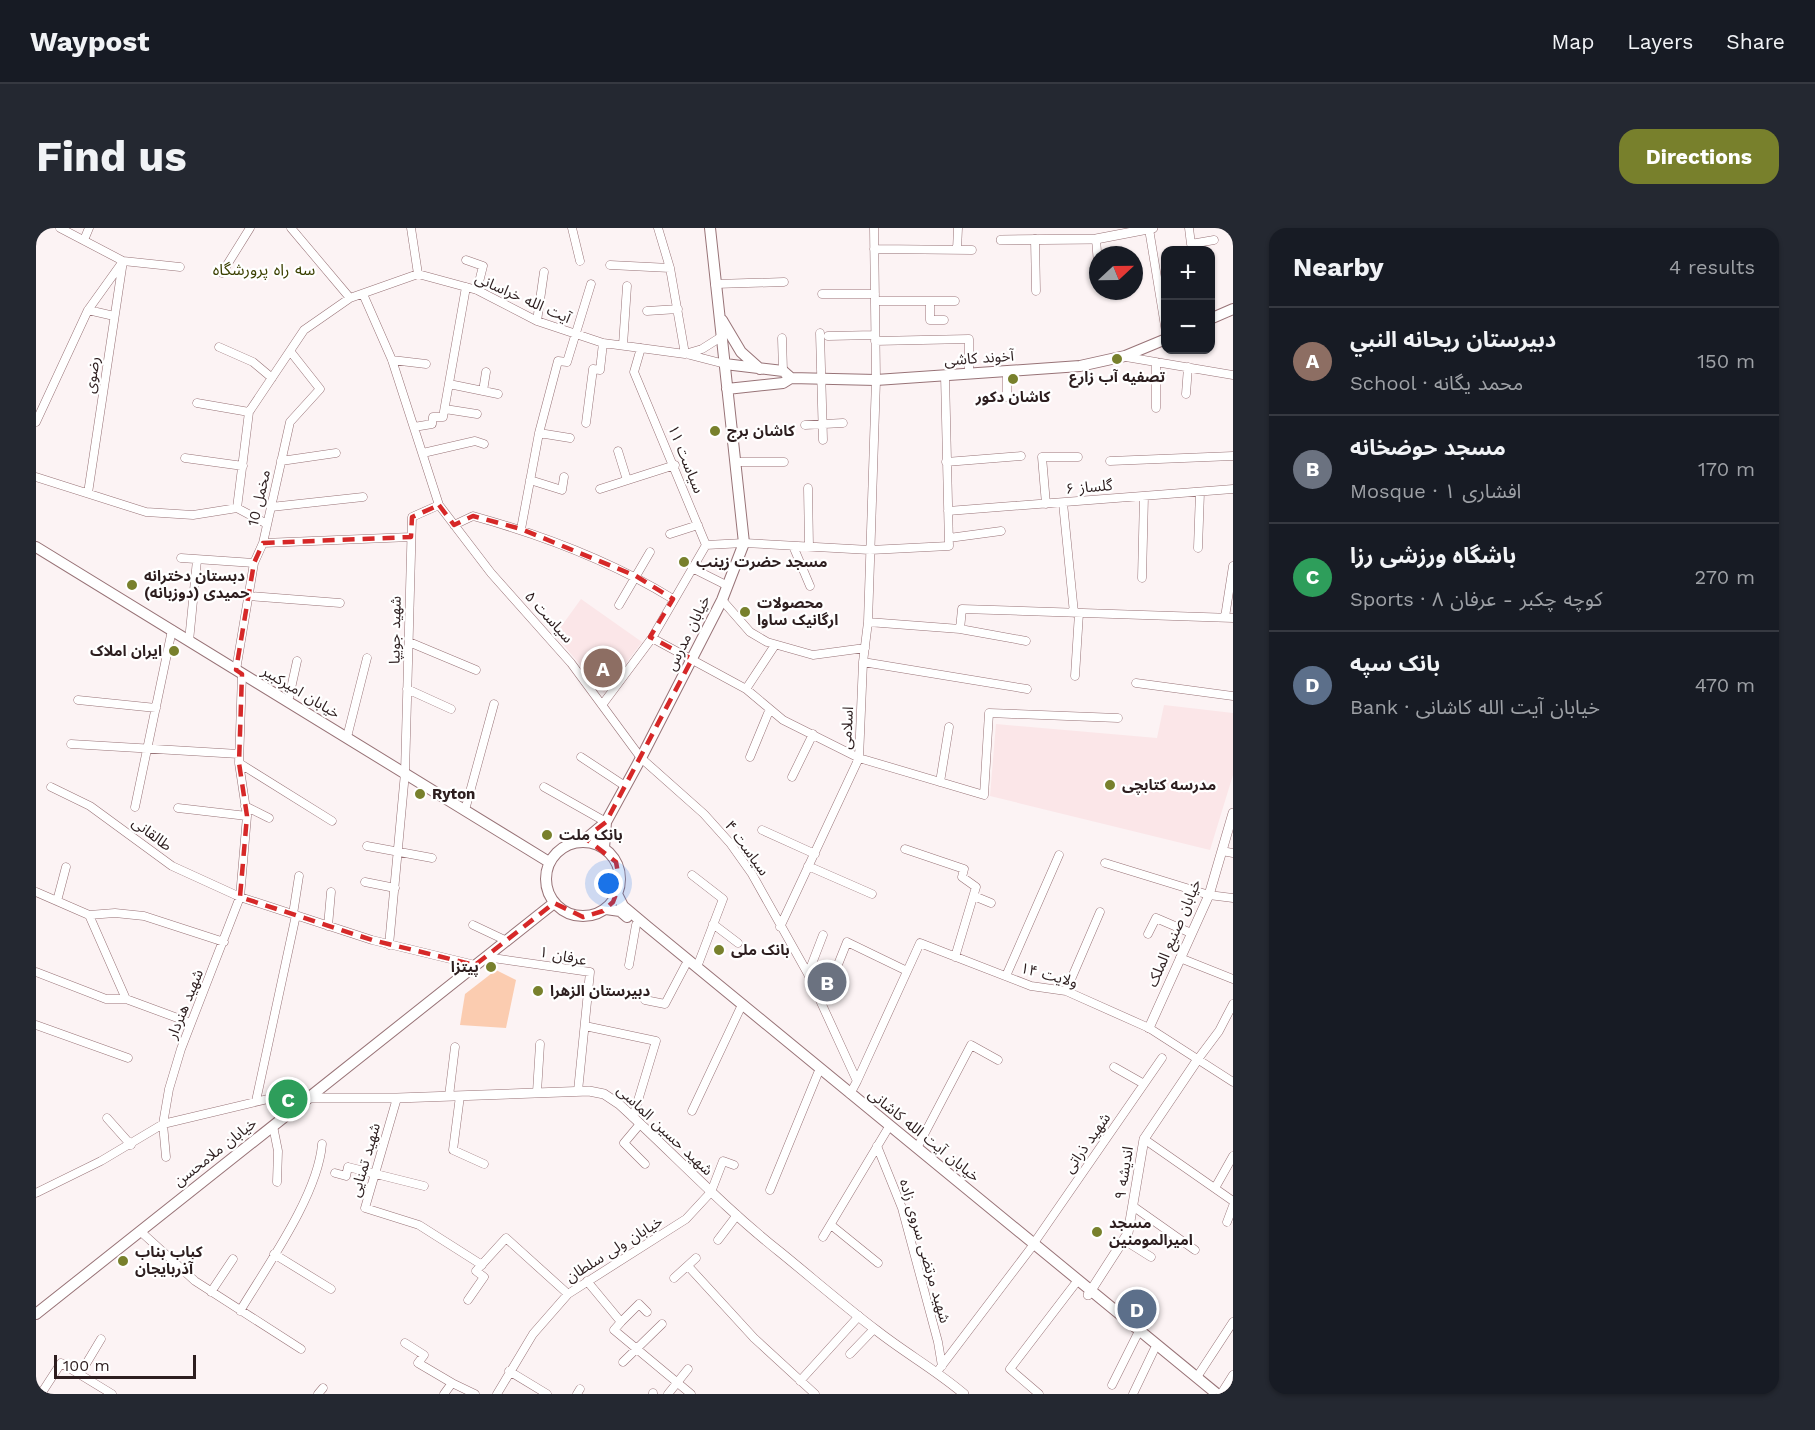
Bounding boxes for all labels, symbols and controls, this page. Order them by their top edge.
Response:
text: Waypost [30,25,149,58]
text: Map [1551,29,1594,54]
text: Layers [1627,29,1693,54]
text: Share [1726,29,1785,54]
button: Directions [1619,129,1779,184]
text: Find us [36,132,187,181]
north arrow [1089,246,1143,300]
map controls [1161,246,1215,354]
button: + [1161,246,1215,300]
text: Nearby [1293,252,1384,282]
text: 4 results [1669,255,1755,279]
district label: سه راه پرورشگاه [213,260,315,280]
street label: آیت الله خراسانی [472,269,574,327]
button: − [1161,300,1215,354]
text: دبيرستان ريحانه النبي [1350,327,1556,352]
street label: آخوند کاشی [943,347,1015,369]
text: A [1306,349,1319,373]
text: 150 m [1697,349,1755,373]
marker: تصفیه آب زارع [1110,352,1124,366]
street label: رضوی [81,355,103,395]
place label: تصفیه آب زارع [1069,368,1166,388]
text: School · محمد یگانه [1350,371,1523,395]
marker: کاشان دکور [1006,372,1020,386]
place label: کاشان دکور [975,388,1050,406]
street label: سیاست ۱۱ [664,422,708,496]
place label: کاشان برج [727,422,795,442]
marker: کاشان برج [708,424,722,438]
text: مسجد حوضخانه [1350,435,1506,460]
text: B [1306,457,1319,481]
text: 170 m [1698,457,1755,481]
street label: مخمل 10 [244,468,274,528]
street label: گلساز ۶ [1065,476,1114,498]
text: Mosque · افشاری ۱ [1350,479,1521,503]
text: باشگاه ورزشی رزا [1350,543,1516,568]
place label: مسجد حضرت زینب [696,553,828,571]
marker: مسجد حضرت زینب [677,555,691,569]
text: C [1306,565,1319,589]
text: 270 m [1695,565,1755,589]
place label: دبستان دخترانه حمیدی (دوزبانه) [144,567,250,602]
marker: دبستان دخترانه حمیدی (دوزبانه) [125,578,139,592]
street label: سیاست ۵ [521,587,577,647]
text: Sports · کوچه چکبر - عرفان ۸ [1350,587,1603,611]
street label: خیابان مدرس [662,592,714,674]
place label: محصولات ارگانیک ساوا [757,594,838,629]
street label: شهید جویپا [385,595,406,664]
marker: محصولات ارگانیک ساوا [738,605,752,619]
place label: ایران املاک [90,642,162,660]
marker: ایران املاک [167,644,181,658]
pin: A [584,646,622,690]
text: بانک سپه [1350,651,1440,676]
street label: خیابان امیرکبیر [258,661,343,722]
text: D [1305,673,1320,697]
text: 470 m [1695,673,1755,697]
text: Bank · خیابان آیت الله کاشانی [1350,695,1600,719]
street label: اسلامی [837,706,857,750]
place label: مدرسه کتابچی [1122,776,1216,795]
marker: مدرسه کتابچی [1103,778,1117,792]
place label: Ryton [432,785,475,803]
marker: Ryton [413,787,427,801]
street label: طالقانی [128,813,176,855]
street label: سیاست ۴ [721,817,773,879]
place label: بانک ملت [559,826,623,844]
marker: بانک ملت [540,828,554,842]
your location [594,869,623,898]
street label: خیابان صنیع الملک [1143,876,1208,991]
place label: بانک ملی [731,941,790,959]
street label: عرفان ۱ [538,943,589,970]
marker: بانک ملی [712,943,726,957]
place label: پیتزا [451,958,479,977]
street label: ولایت ۱۴ [1018,959,1080,991]
marker: پیتزا [484,960,498,974]
pin: B [808,960,846,1005]
street label: شهید هنردار [163,966,207,1042]
place label: دبیرستان الزهرا [550,982,651,1000]
marker: دبیرستان الزهرا [531,984,545,998]
pin: C [268,1076,308,1122]
street label: شهید حسین الماسی [613,1081,717,1179]
street label: خیابان آیت الله کاشانی [865,1085,983,1186]
street label: شهید ذراتی [1060,1109,1114,1177]
street label: خیابان ملامحسن [170,1114,260,1190]
street label: شهید تمنایی [346,1121,384,1199]
street label: اندیشه ۹ [1111,1145,1137,1201]
street label: شهید مرتضی سروی زاده [896,1177,954,1325]
street label: خیابان ولی سلطان [562,1212,666,1286]
place label: مسجد امیرالمومنین [1109,1214,1193,1249]
marker: مسجد امیرالمومنین [1090,1225,1104,1239]
place label: کباب بناب آذربایجان [135,1243,203,1278]
marker: کباب بناب آذربایجان [116,1254,130,1268]
pin: D [1118,1286,1156,1332]
scale bar [54,1352,196,1380]
text: 100 m [63,1356,110,1375]

